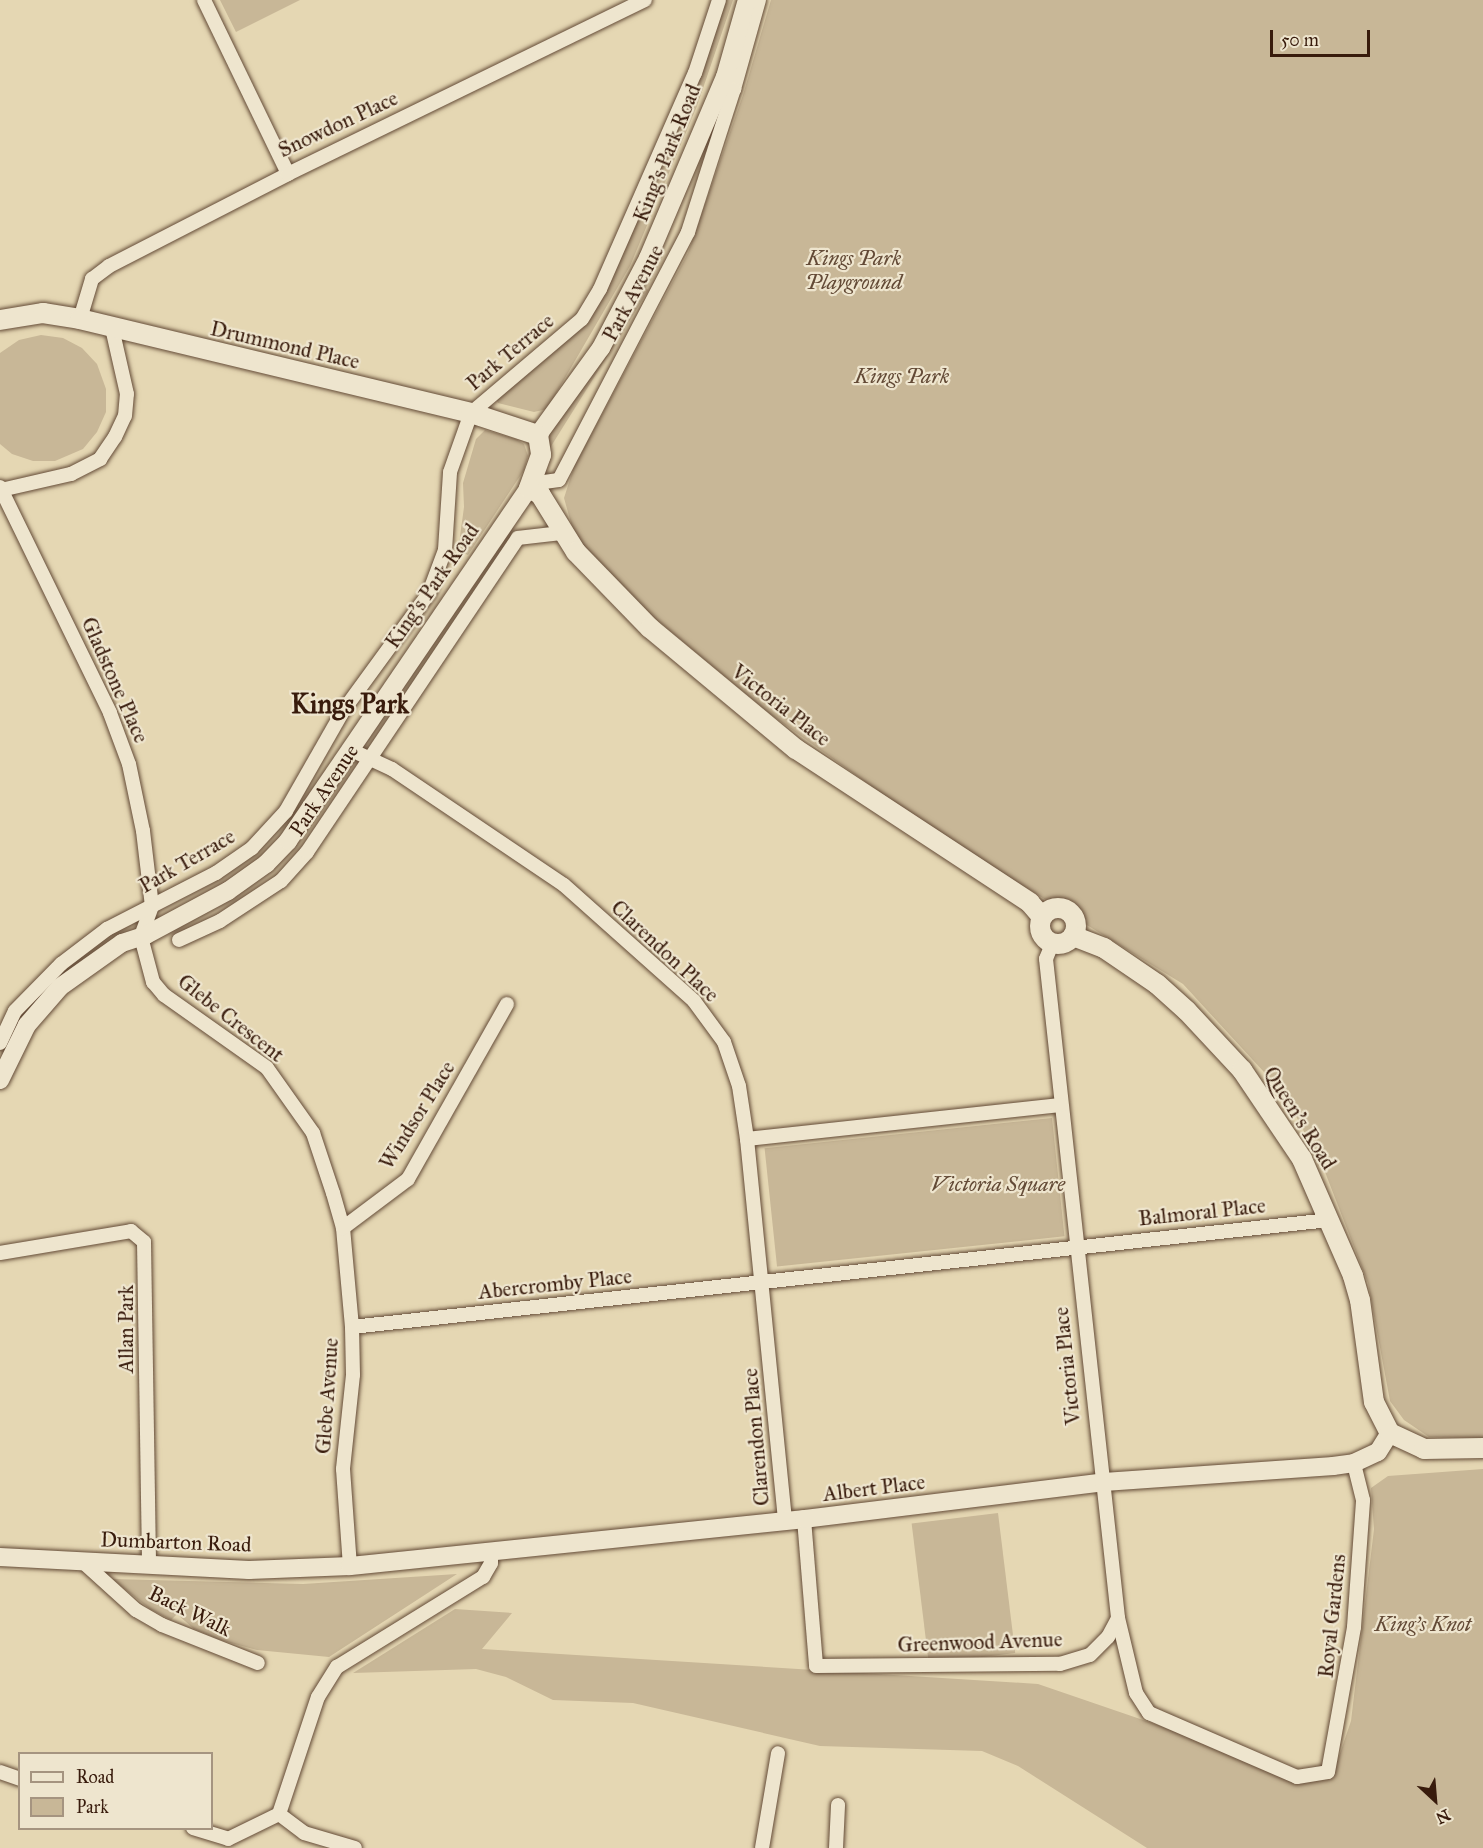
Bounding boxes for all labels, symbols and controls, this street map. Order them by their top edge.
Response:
scale bar [1273,18,1374,56]
text: 50 m [1281,29,1319,51]
street label: King's Park Road [628,80,706,226]
street label: Snowdon Place [274,85,402,163]
street label: Park Avenue [597,240,669,346]
park label: Kings Park Playground [805,245,903,295]
street label: Park Terrace [461,308,559,396]
street label: Drummond Place [208,316,362,374]
park label: Kings Park [855,363,949,389]
street label: King's Park Road [380,519,484,653]
street label: Gladstone Place [76,613,154,747]
street label: Victoria Place [727,659,835,751]
district label: Kings Park [291,688,409,720]
street label: Park Avenue [284,739,364,841]
street label: Park Terrace [135,824,239,898]
street label: Clarendon Place [606,895,724,1007]
street label: Glebe Crescent [173,969,289,1067]
street label: Windsor Place [374,1056,460,1174]
street label: Queen's Road [1258,1062,1342,1174]
park label: Victoria Square [931,1171,1065,1197]
street label: Balmoral Place [1137,1193,1267,1231]
street label: Abercromby Place [477,1263,633,1305]
street label: Allan Park [113,1285,139,1373]
street label: Victoria Place [1048,1306,1086,1426]
street label: Glebe Avenue [310,1337,344,1455]
street label: Clarendon Place [737,1367,775,1507]
street label: Albert Place [821,1469,927,1507]
street label: Dumbarton Road [100,1527,252,1557]
street label: Royal Gardens [1313,1553,1351,1679]
street label: Back Walk [144,1580,236,1642]
park label: King's Knot [1375,1611,1471,1637]
street label: Greenwood Avenue [897,1627,1063,1657]
legend [18,1752,213,1830]
text: Road [76,1766,114,1788]
north arrow [1405,1770,1465,1830]
text: Park [76,1796,109,1818]
text: N [1433,1805,1453,1828]

